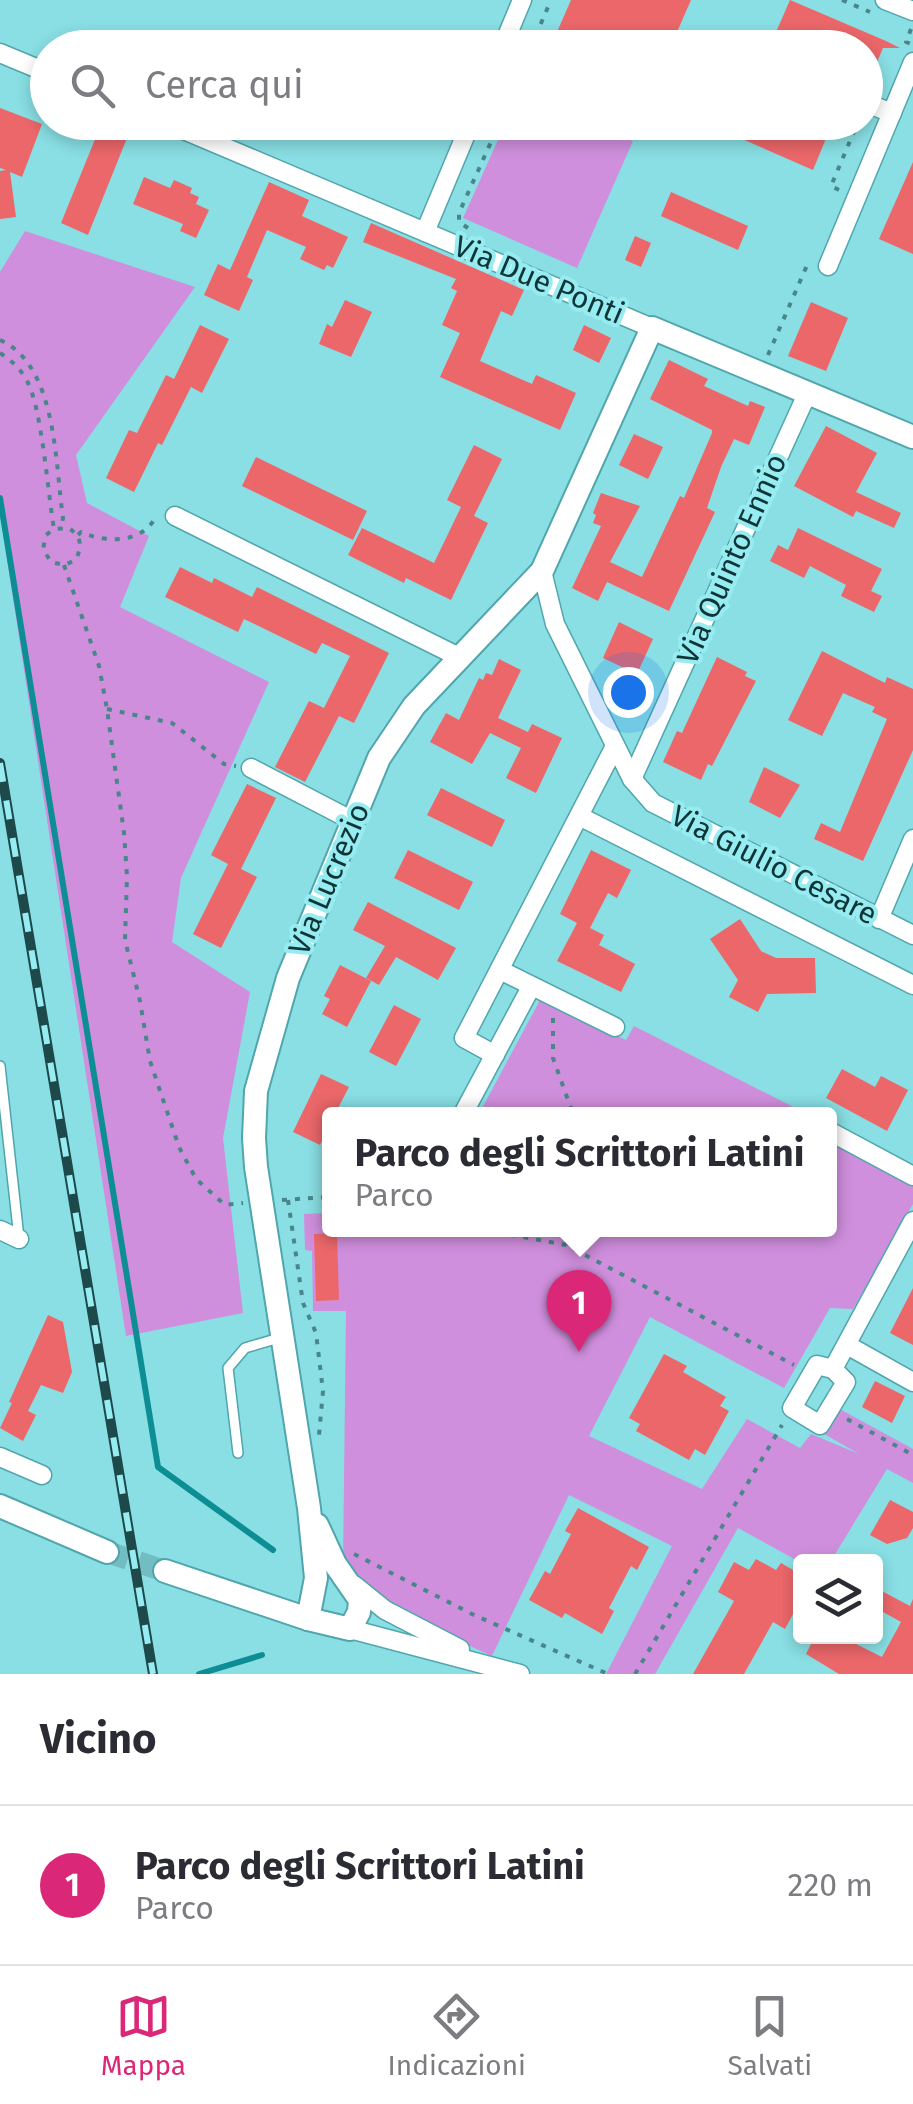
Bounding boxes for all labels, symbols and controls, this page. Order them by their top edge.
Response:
search box [30,30,883,140]
icon: search [65,58,120,113]
text: Cerca qui [145,62,304,108]
street label: Via Due Ponti [448,228,630,332]
street label: Via Quinto Ennio [670,448,794,670]
your location [603,667,654,718]
street label: Via Lucrezio [281,798,377,960]
street label: Via Giulio Cesare [665,798,883,932]
popup [322,1107,837,1237]
text: Parco degli Scrittori Latini [355,1130,804,1176]
text: Parco [355,1176,434,1214]
pin: 1 [546,1270,612,1352]
map controls [793,1554,883,1644]
button: layers [793,1554,883,1644]
text: Vicino [40,1714,157,1764]
text: Parco degli Scrittori Latini [135,1843,585,1889]
text: 1 [65,1866,80,1904]
text: 220 m [788,1866,873,1904]
text: Parco [135,1889,214,1927]
tab: Mappa [101,1989,186,2082]
tab: Indicazioni [388,1989,526,2082]
tab: Salvati [728,1989,812,2082]

